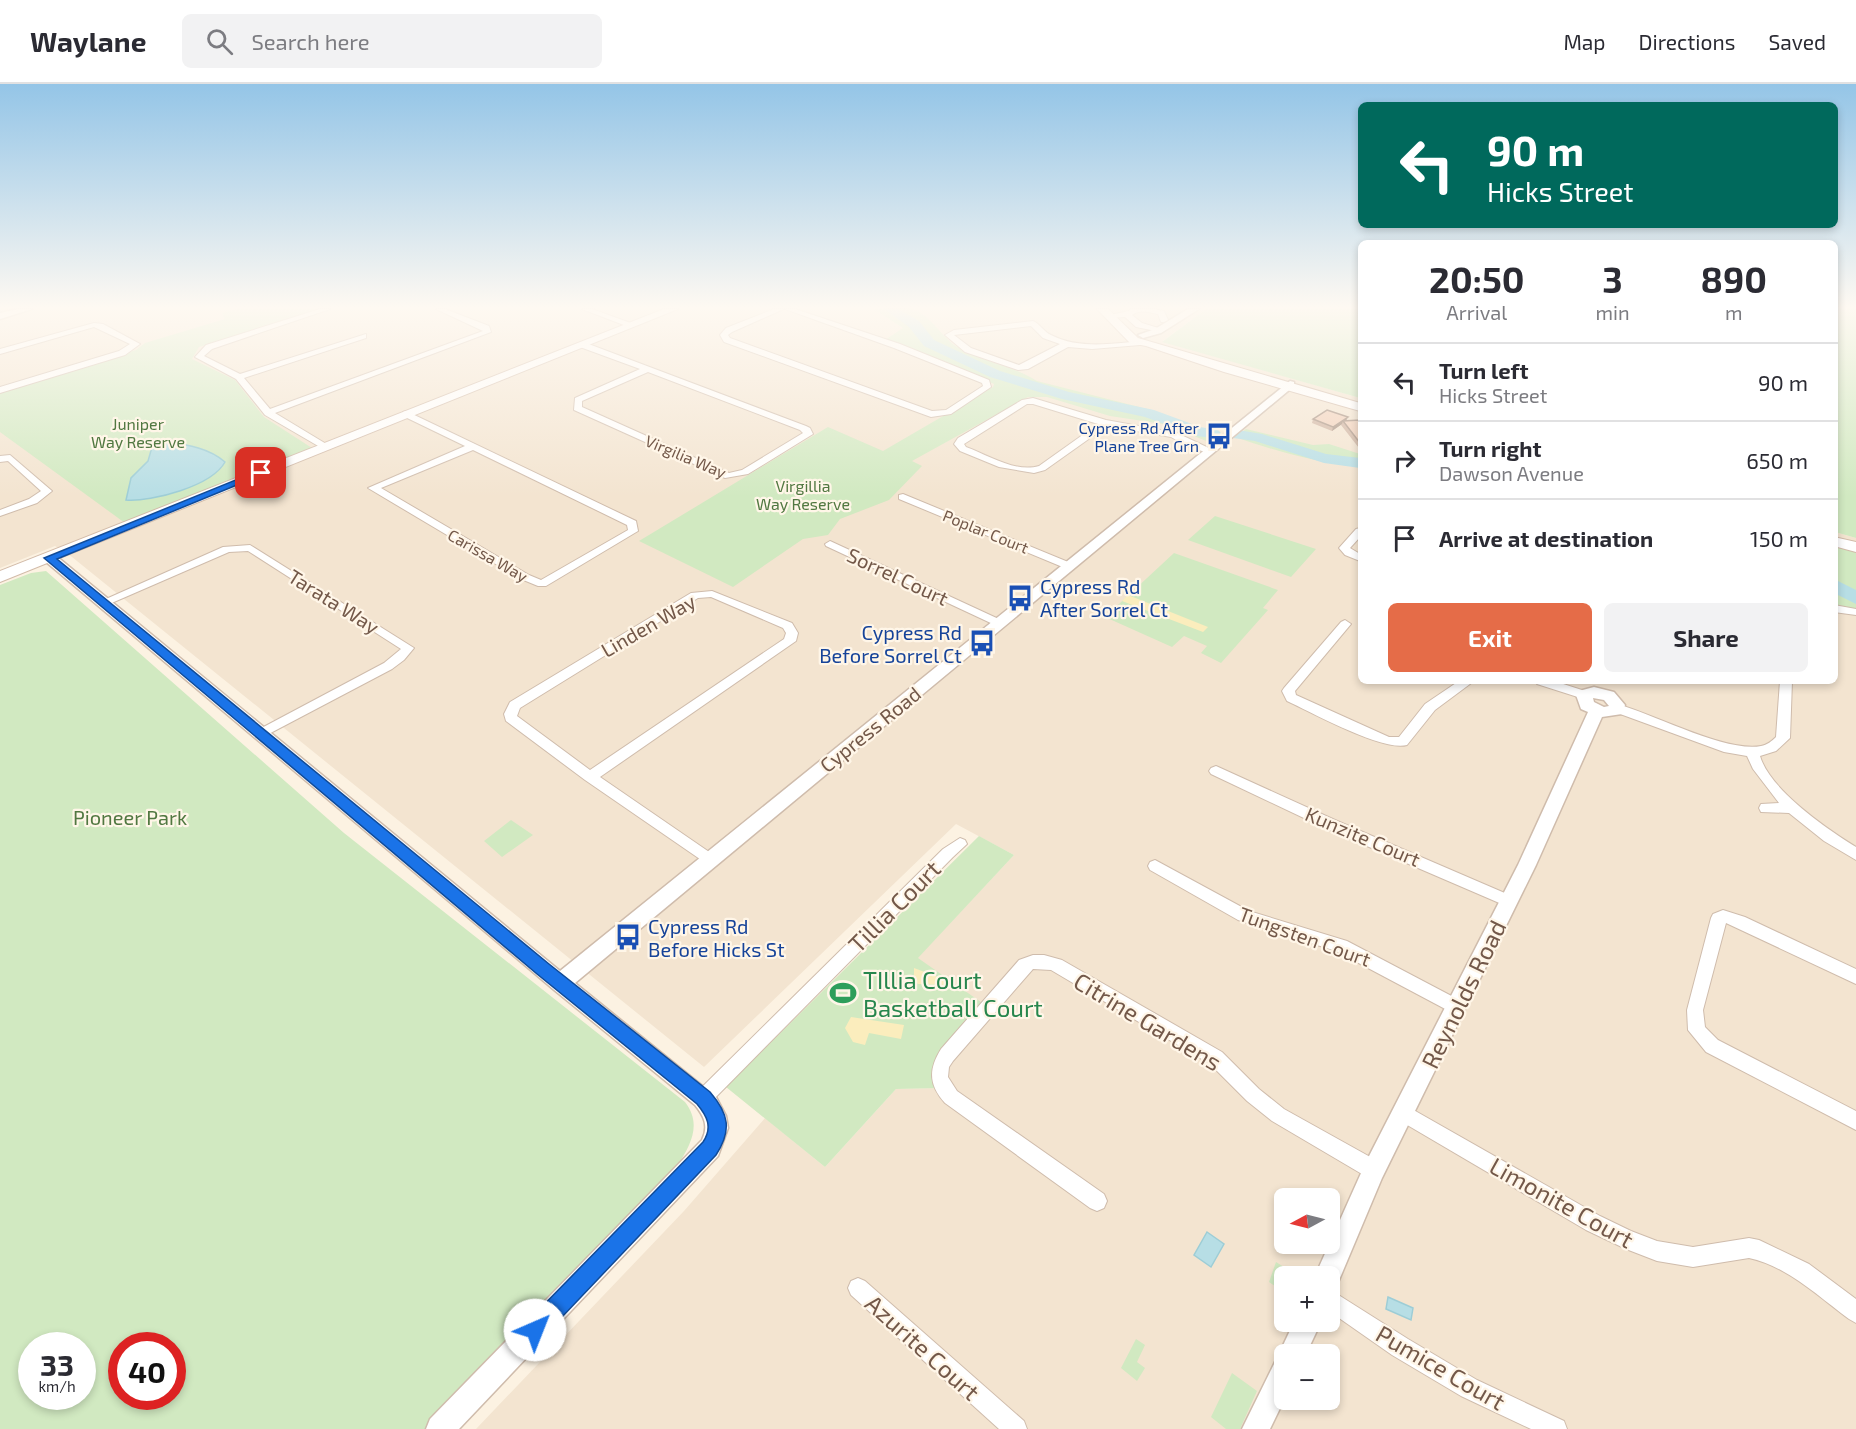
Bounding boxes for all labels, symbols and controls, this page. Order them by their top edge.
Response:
search box [182,14,602,68]
text: Waylane [30,24,146,58]
icon: search [203,25,236,58]
text: Search here [251,28,370,54]
text: Map [1563,29,1606,54]
text: Directions [1639,29,1735,54]
text: Saved [1768,29,1826,54]
text: 90 m [1487,124,1584,174]
icon: left [1388,126,1466,204]
text: Hicks Street [1487,175,1633,207]
text: 20:50 [1429,257,1524,300]
text: 3 [1602,257,1623,300]
text: 890 [1701,257,1767,300]
text: Arrival [1446,300,1507,324]
text: min [1595,300,1630,324]
text: m [1725,300,1743,324]
text: Turn left [1439,357,1528,383]
icon: left [1388,366,1421,399]
text: 90 m [1758,369,1808,395]
text: Hicks Street [1439,383,1547,407]
park label: Juniper Way Reserve [91,414,185,451]
place label: Cypress Rd After Plane Tree Grn [1078,418,1200,455]
bus stop icon: Cypress Rd After Plane Tree Grn [1204,421,1234,451]
street label: Virgilia Way [643,430,730,482]
text: Turn right [1439,435,1541,461]
icon: right [1388,444,1421,477]
pin [235,447,286,498]
text: 650 m [1746,447,1808,473]
icon: arrive [244,456,277,489]
text: Dawson Avenue [1439,461,1584,485]
park label: Virgillia Way Reserve [756,476,850,513]
street label: Poplar Court [940,505,1032,557]
icon: arrive [1388,522,1421,555]
street label: Carissa Way [445,525,532,586]
text: Arrive at destination [1439,525,1653,551]
text: 150 m [1750,525,1808,551]
street label: Sorrel Court [844,542,953,610]
street label: Tarata Way [284,564,384,639]
place label: Cypress Rd After Sorrel Ct [1040,574,1169,621]
bus stop icon: Cypress Rd After Sorrel Ct [1005,583,1035,613]
street label: Linden Way [596,588,700,662]
button: Exit [1388,603,1592,672]
button: Share [1604,603,1808,672]
place label: Cypress Rd Before Sorrel Ct [819,620,962,667]
bus stop icon: Cypress Rd Before Sorrel Ct [967,628,997,658]
street label: Cypress Road [815,681,925,777]
street label: Kunzite Court [1302,801,1424,871]
park label: Pioneer Park [73,805,187,829]
street label: Tillia Court [842,854,946,958]
street label: Tungsten Court [1236,901,1374,971]
place label: Cypress Rd Before Hicks St [648,914,785,961]
street label: Reynolds Road [1415,915,1511,1073]
bus stop icon: Cypress Rd Before Hicks St [613,922,643,952]
place label: TIllia Court Basketball Court [863,965,1043,1022]
street label: Citrine Gardens [1069,966,1227,1076]
sports icon: TIllia Court Basketball Court [828,978,858,1008]
street label: Limonite Court [1485,1151,1639,1253]
north arrow [1274,1188,1340,1254]
map controls [1274,1188,1340,1410]
button: + [1274,1266,1340,1332]
street label: Azurite Court [860,1288,986,1406]
position arrow [503,1298,567,1362]
street label: Pumice Court [1371,1318,1511,1416]
speed limit sign: 40 [108,1332,186,1410]
button: − [1274,1344,1340,1410]
text: 33 [40,1346,74,1382]
text: km/h [38,1377,76,1395]

